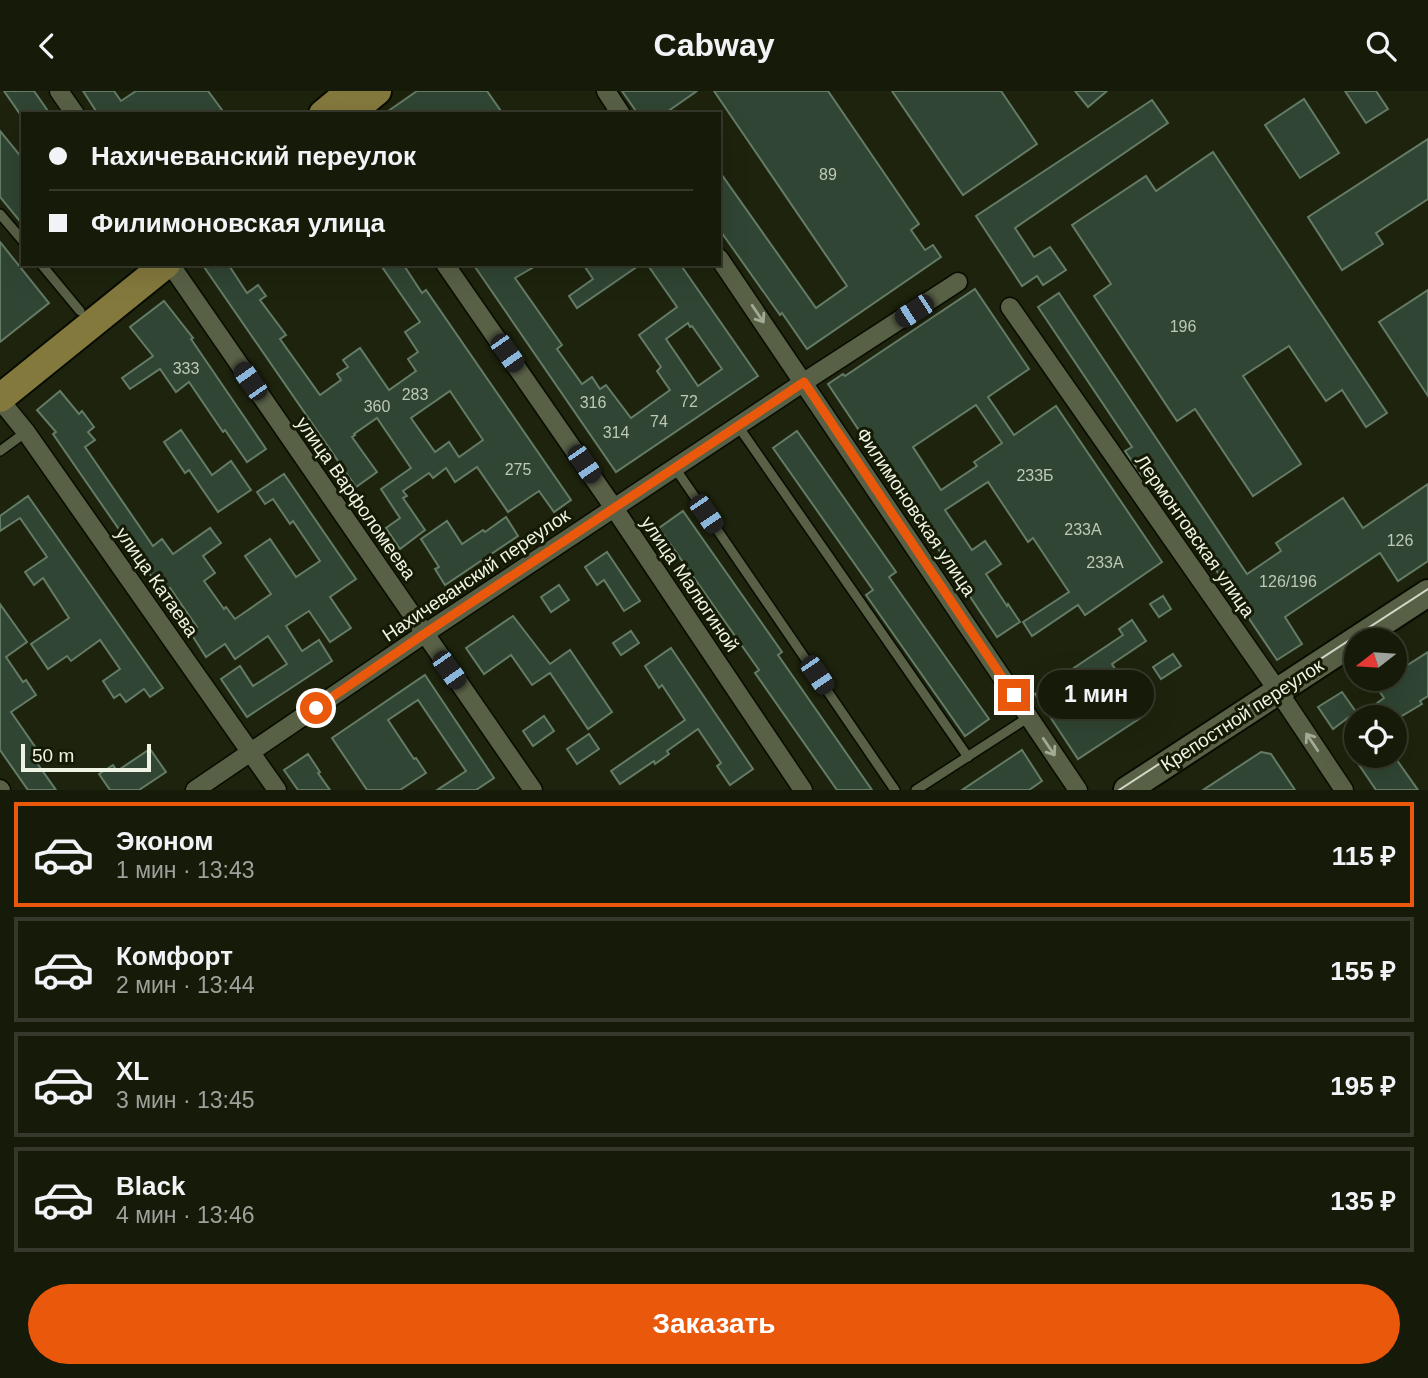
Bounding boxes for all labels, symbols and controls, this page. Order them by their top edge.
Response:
icon: back [28,27,66,65]
text: Cabway [654,27,774,63]
icon: search [1362,27,1400,65]
text: Нахичеванский переулок [91,141,416,171]
house number: 89 [819,166,837,183]
text: Филимоновская улица [91,208,385,238]
car [891,291,938,331]
one-way arrow [751,304,765,324]
house number: 196 [1170,318,1196,335]
car [487,330,528,376]
car [230,358,271,404]
house number: 333 [173,360,199,377]
house number: 283 [402,386,428,403]
house number: 72 [680,393,698,410]
house number: 316 [580,394,606,411]
house number: 360 [364,398,390,415]
street label: улица Варфоломеева [292,413,420,584]
house number: 74 [650,413,668,430]
house number: 314 [603,424,629,441]
street label: Филимоновская улица [852,424,980,600]
car [564,441,605,487]
street label: Лермонтовская улица [1131,451,1259,622]
house number: 275 [505,461,531,478]
house number: 233Б [1016,467,1054,484]
car [686,491,727,537]
street label: Нахичеванский переулок [378,504,574,646]
street label: улица Малюгиной [637,512,743,656]
house number: 233А [1064,521,1102,538]
street label: улица Катаева [111,523,203,641]
house number: 126 [1387,532,1413,549]
house number: 233А [1086,554,1124,571]
house number: 126/196 [1259,573,1317,590]
north arrow [1344,628,1407,691]
map controls [1344,628,1407,768]
car [429,647,470,693]
car [797,652,838,698]
street label: Крепостной переулок [1157,654,1328,775]
callout: 1 мин [1038,671,1154,719]
route end [998,679,1030,711]
text: 1 мин [1064,681,1128,707]
route start [300,692,332,724]
button: locate [1344,705,1407,768]
one-way arrow [1305,733,1319,753]
one-way arrow [1042,737,1056,756]
scale bar [21,741,150,773]
text: 50 m [32,745,74,766]
icon: car [32,823,95,886]
text: Эконом [116,826,214,856]
text: 115 ₽ [1332,841,1396,871]
text: 1 мин · 13:43 [116,857,255,883]
icon: car [32,938,95,1001]
text: Комфорт [116,941,233,971]
text: 155 ₽ [1330,956,1396,986]
text: 2 мин · 13:44 [116,972,255,998]
icon: car [32,1053,95,1116]
text: XL [116,1056,149,1086]
text: 195 ₽ [1330,1071,1396,1101]
text: 3 мин · 13:45 [116,1087,255,1113]
icon: car [32,1168,95,1231]
text: Black [116,1171,185,1201]
text: 135 ₽ [1330,1186,1396,1216]
text: 4 мин · 13:46 [116,1202,255,1228]
button: Заказать [28,1284,1400,1364]

